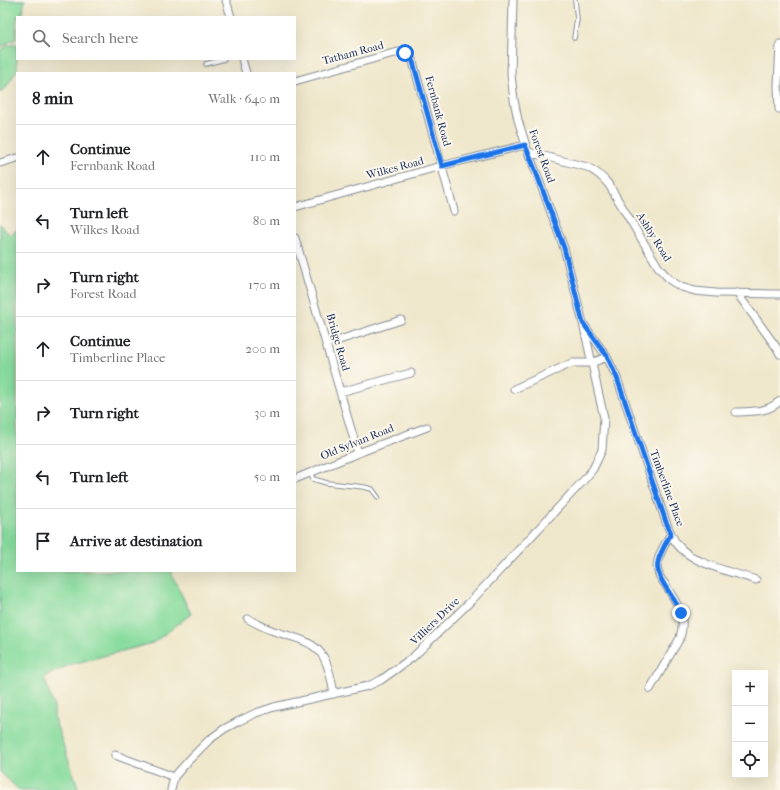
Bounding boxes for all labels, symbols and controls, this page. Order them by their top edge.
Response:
search box [16,16,296,60]
icon: search [30,27,52,49]
text: Search here [62,29,138,47]
street label: Tatham Road [321,38,386,67]
route start [396,44,414,62]
street label: Fernbank Road [422,75,454,148]
text: 8 min [32,88,73,108]
text: Walk · 640 m [208,91,280,106]
street label: Forest Road [526,127,558,186]
text: Continue [70,140,130,158]
icon: ahead [32,146,54,168]
text: 110 m [250,149,280,164]
street label: Wilkes Road [364,154,426,182]
text: Fernbank Road [70,158,155,173]
text: Turn left [70,204,128,222]
street label: Ashby Road [633,209,675,265]
icon: left [32,210,54,232]
text: 80 m [253,213,280,228]
text: Wilkes Road [70,222,140,237]
text: Turn right [70,268,139,286]
icon: right [32,274,54,296]
text: 170 m [248,277,280,292]
text: Forest Road [70,286,136,301]
street label: Bridge Road [324,312,353,373]
text: Continue [70,332,130,350]
icon: ahead [32,338,54,360]
text: 200 m [245,341,280,356]
text: Timberline Place [70,350,166,365]
icon: right [32,402,54,424]
text: Turn right [70,404,139,422]
text: 30 m [254,405,280,420]
street label: Old Sylvan Road [318,421,396,463]
street label: Timberline Place [647,448,687,529]
icon: left [32,466,54,488]
text: Turn left [70,468,128,486]
text: 50 m [254,469,280,484]
icon: arrive [32,530,54,552]
text: Arrive at destination [70,532,202,550]
street label: Villiers Drive [407,594,463,648]
route end [672,604,690,622]
map controls [732,670,768,778]
button: + [732,670,768,706]
button: − [732,706,768,742]
button: locate [732,742,768,778]

